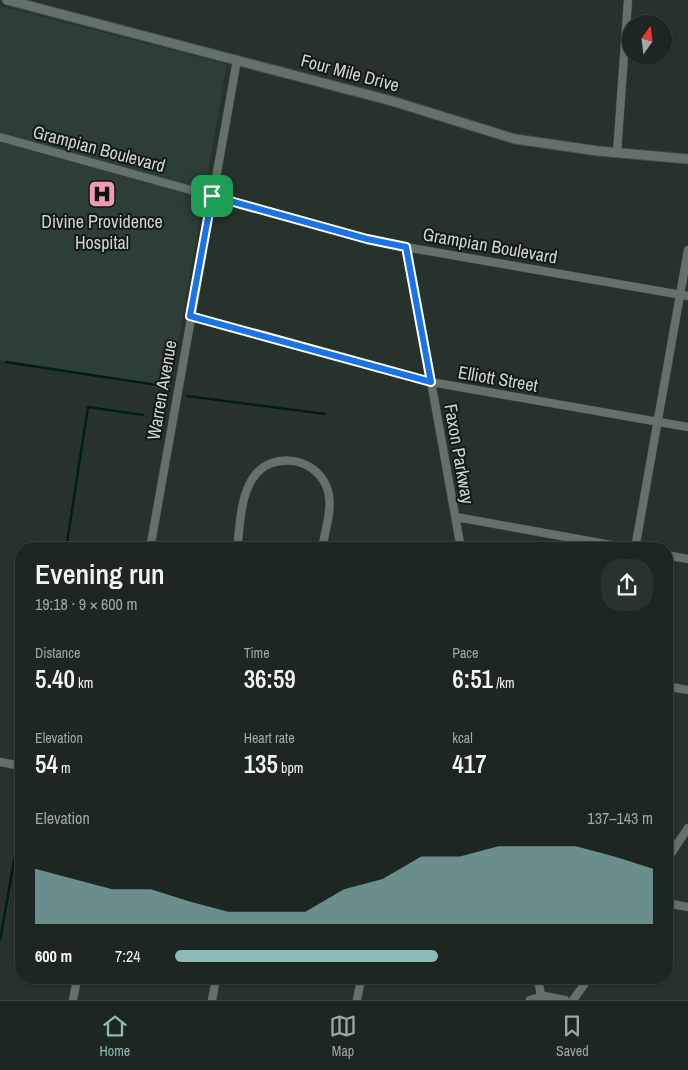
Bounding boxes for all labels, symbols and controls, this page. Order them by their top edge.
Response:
north arrow [622,15,672,65]
map controls [622,15,672,65]
street label: Four Mile Drive [298,47,402,98]
street label: Grampian Boulevard [30,119,168,178]
pin [191,175,233,217]
hospital icon: Divine Providence Hospital [87,179,117,209]
icon: arrive [198,182,226,210]
place label: Divine Providence Hospital [41,209,163,255]
street label: Grampian Boulevard [421,221,559,270]
street label: Warren Avenue [140,338,183,442]
street label: Elliott Street [456,359,540,398]
street label: Faxon Parkway [438,402,481,506]
text: Evening run [35,555,165,593]
button: share [601,559,653,611]
text: 19:18 · 9 × 600 m [35,593,138,615]
text: Distance [35,644,80,662]
text: Time [244,644,270,662]
text: Pace [452,644,479,662]
text: 5.40 [35,662,75,696]
text: 36:59 [244,662,296,696]
text: 6:51 [452,662,493,696]
text: km [75,674,93,692]
text: /km [493,674,515,692]
text: Elevation [35,729,83,747]
text: Heart rate [244,729,295,747]
text: kcal [452,729,473,747]
text: 54 [35,747,58,781]
text: 135 [244,747,278,781]
text: 417 [452,747,487,781]
text: m [58,759,71,777]
text: bpm [278,759,303,777]
text: Elevation [35,807,90,829]
text: 137–143 m [587,807,653,829]
text: 600 m [35,945,72,967]
text: 7:24 [115,945,141,967]
tab: Home [99,1012,130,1060]
tab: Map [329,1012,357,1060]
tab: Saved [556,1012,589,1060]

